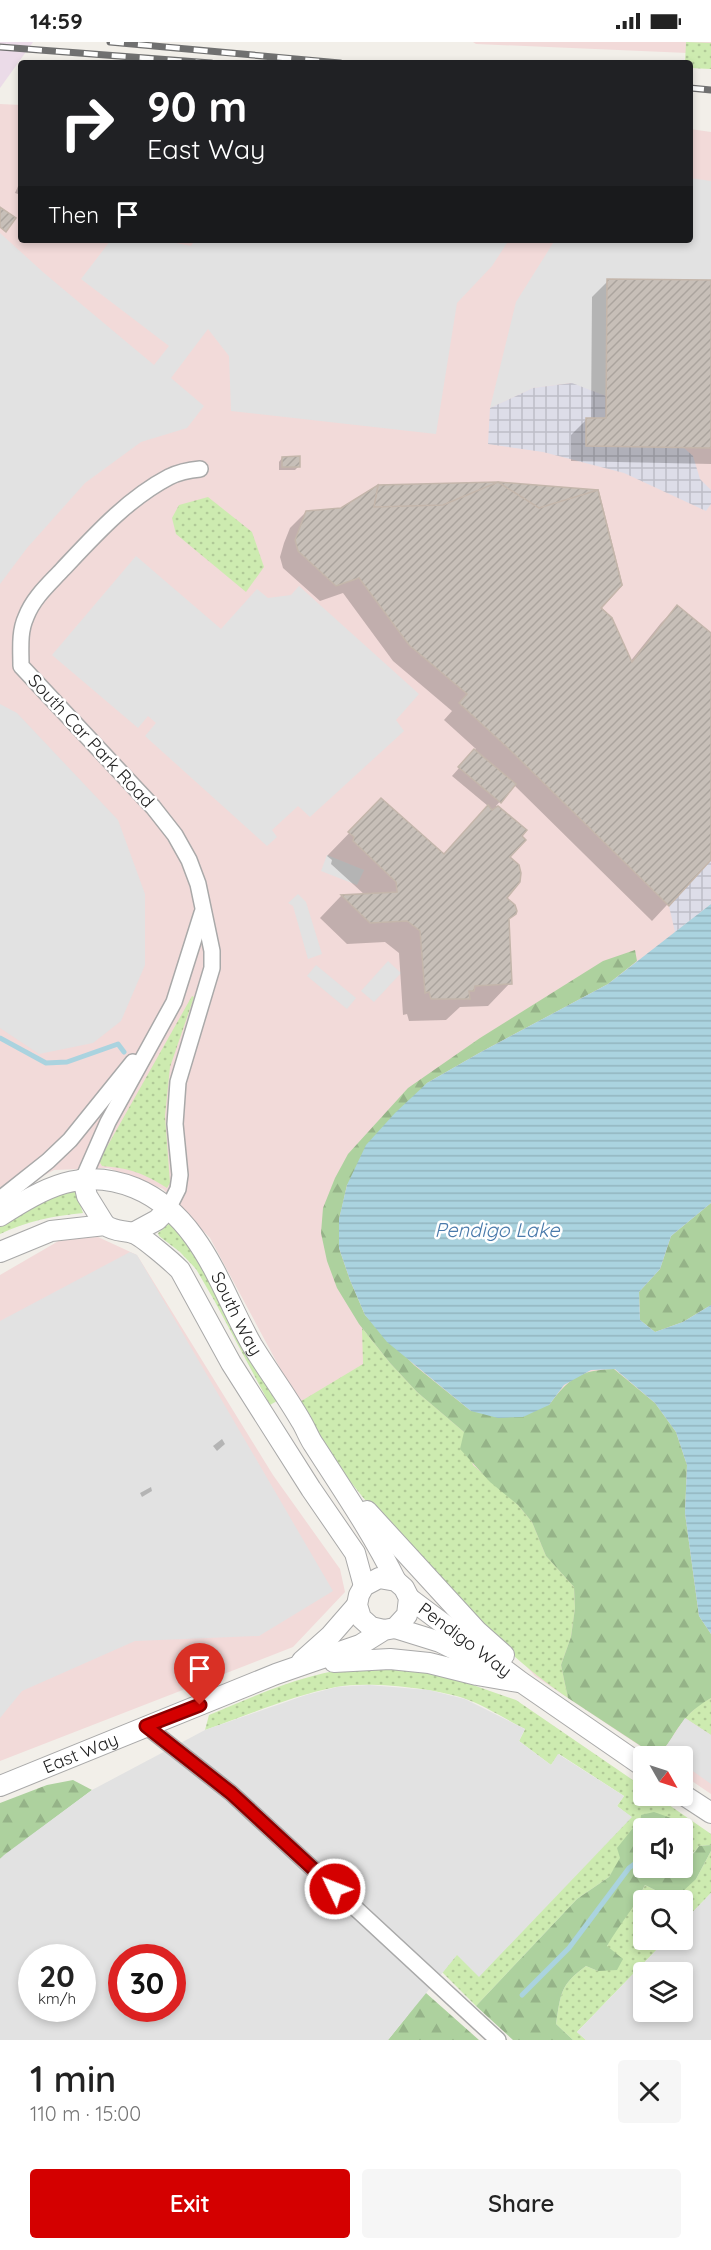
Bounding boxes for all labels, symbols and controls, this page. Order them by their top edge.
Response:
text: 14:59 [30,7,83,35]
text: 90 m [147,80,247,133]
icon: right [48,84,126,162]
text: East Way [147,132,265,166]
icon: arrive [111,198,144,231]
text: Then [48,201,99,229]
street label: South Car Park Road [23,669,159,812]
water label: Pendigo Lake [435,1217,560,1242]
street label: South Way [206,1268,268,1360]
street label: Pendigo Way [414,1597,517,1682]
pin [174,1643,225,1705]
icon: arrive [183,1652,216,1685]
street label: East Way [39,1727,121,1778]
north arrow [633,1746,693,1806]
map controls [633,1746,693,2022]
button: sound [633,1818,693,1878]
position arrow [303,1857,367,1921]
button: search [633,1890,693,1950]
speed limit sign: 30 [108,1944,186,2022]
text: 20 [39,1957,75,1995]
button: layers [633,1962,693,2022]
text: km/h [38,1989,76,2008]
text: 1 min [30,2056,116,2101]
button: close [618,2060,681,2123]
text: 110 m · 15:00 [30,2101,141,2126]
button: Exit [30,2169,350,2238]
button: Share [362,2169,681,2238]

